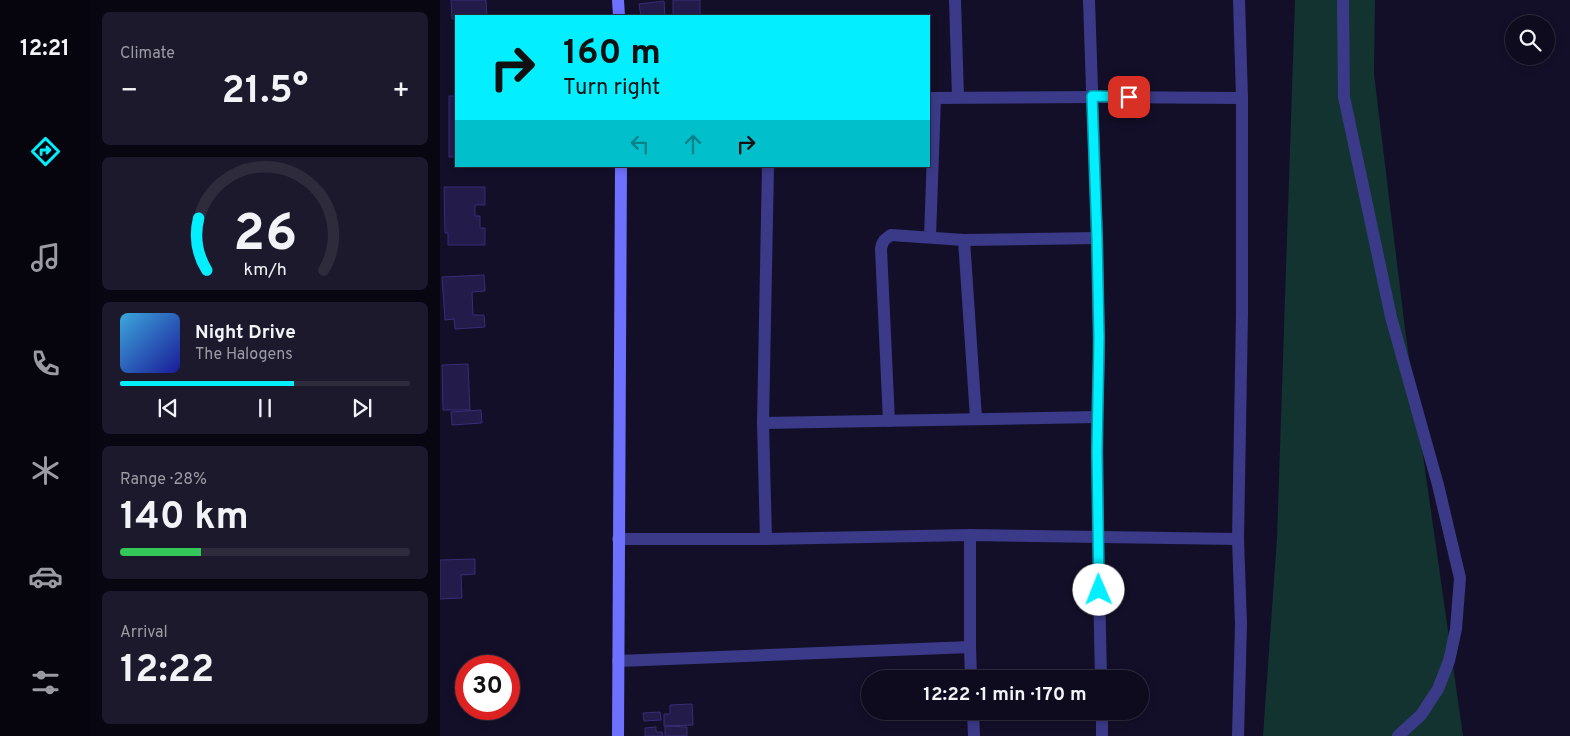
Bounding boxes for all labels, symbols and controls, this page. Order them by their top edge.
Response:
map controls [1505,15,1555,65]
button: search [1505,15,1555,65]
text: 160 m [563,32,661,76]
icon: right [480,35,545,100]
text: 12:21 [20,36,70,63]
text: Climate [120,44,175,64]
text: 21.5° [222,68,308,117]
text: − [120,74,138,110]
text: + [392,74,410,110]
text: Turn right [563,75,660,102]
pin [1108,76,1150,118]
icon: arrive [1115,83,1143,111]
icon: left [626,130,654,158]
icon: ahead [679,130,707,158]
icon: right [732,130,760,158]
icon: directions [28,134,63,169]
text: 26 [233,203,297,269]
icon: music [28,240,63,275]
text: km/h [243,259,287,282]
text: Night Drive [195,321,296,345]
text: The Halogens [195,345,293,365]
icon: phone [28,346,63,381]
icon: previous [154,394,182,422]
icon: pause [251,394,279,422]
icon: next [348,394,376,422]
icon: climate [28,453,63,488]
text: Range · 28% [120,470,207,490]
text: 140 km [120,494,249,543]
icon: car [28,559,63,594]
position arrow [1072,563,1124,615]
text: Arrival [120,623,168,643]
text: 12:22 [120,647,214,696]
speed limit sign: 30 [455,655,520,720]
icon: filters [28,665,63,700]
text: 12:22 · 1 min · 170 m [923,683,1087,707]

